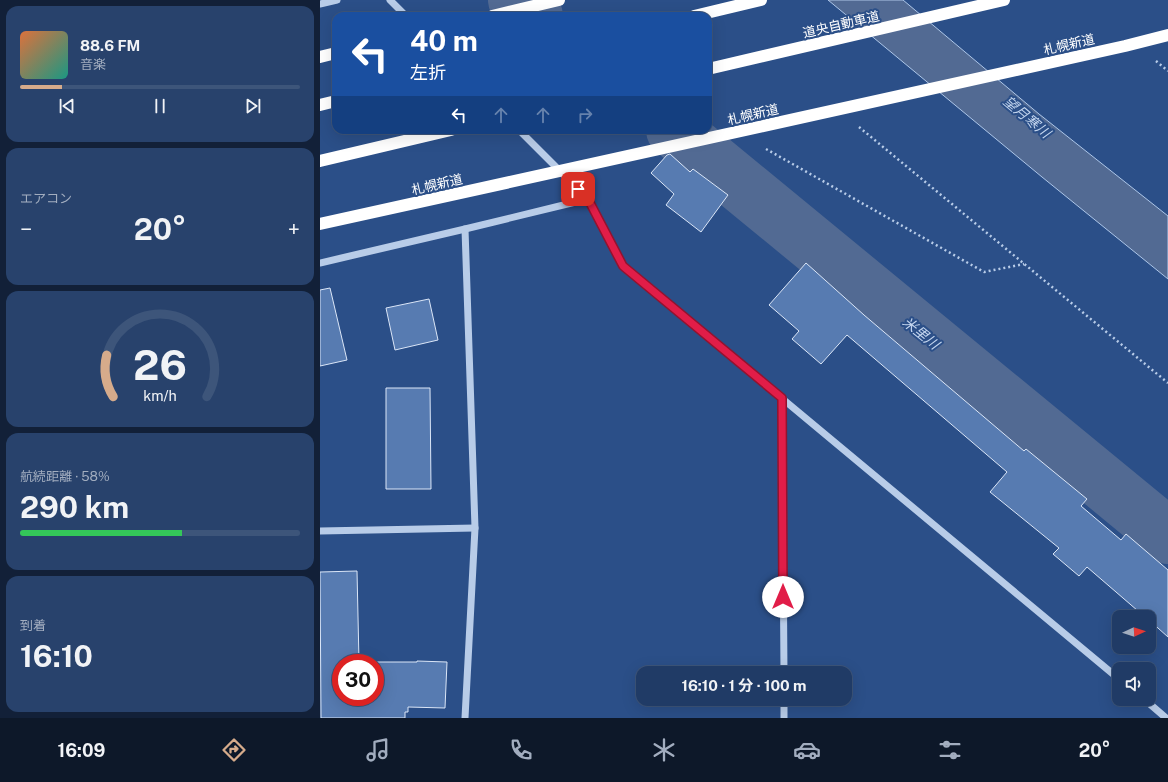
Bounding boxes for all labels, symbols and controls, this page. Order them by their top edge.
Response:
street label: 道央自動車道 [801,8,881,41]
text: 40 m [410,24,478,57]
icon: left [344,28,396,80]
street label: 札幌新道 [1042,31,1096,58]
text: 88.6 FM [80,37,140,54]
text: 音楽 [80,57,106,72]
text: 左折 [410,62,446,83]
water label: 望月寒川 [1000,93,1055,142]
icon: previous [56,95,78,117]
icon: pause [149,95,171,117]
icon: next [242,95,264,117]
street label: 札幌新道 [726,101,780,128]
icon: left [448,104,470,126]
icon: ahead [490,104,512,126]
icon: ahead [532,104,554,126]
icon: right [574,104,596,126]
street label: 札幌新道 [410,171,464,198]
pin [561,172,595,206]
icon: arrive [567,178,589,200]
text: エアコン [20,191,72,206]
text: 20° [134,211,186,247]
text: − [20,216,32,242]
text: + [288,216,300,242]
water label: 米里川 [900,314,944,354]
text: 26 [133,340,187,389]
text: km/h [143,387,177,404]
text: 航続距離 · 58% [20,469,110,484]
text: 290 km [20,489,129,525]
position arrow [762,576,804,618]
north arrow [1112,610,1156,654]
map controls [1112,610,1156,706]
text: 到着 [20,618,46,633]
text: 16:10 [20,638,93,674]
speed limit sign: 30 [332,654,384,706]
button: sound [1112,662,1156,706]
text: 16:10 · 1 分 · 100 m [682,677,807,694]
icon: directions [220,736,248,764]
icon: music [364,736,392,764]
icon: phone [507,736,535,764]
icon: climate [650,736,678,764]
icon: car [793,736,821,764]
icon: filters [936,736,964,764]
text: 16:09 [58,740,105,761]
text: 20° [1079,740,1110,761]

